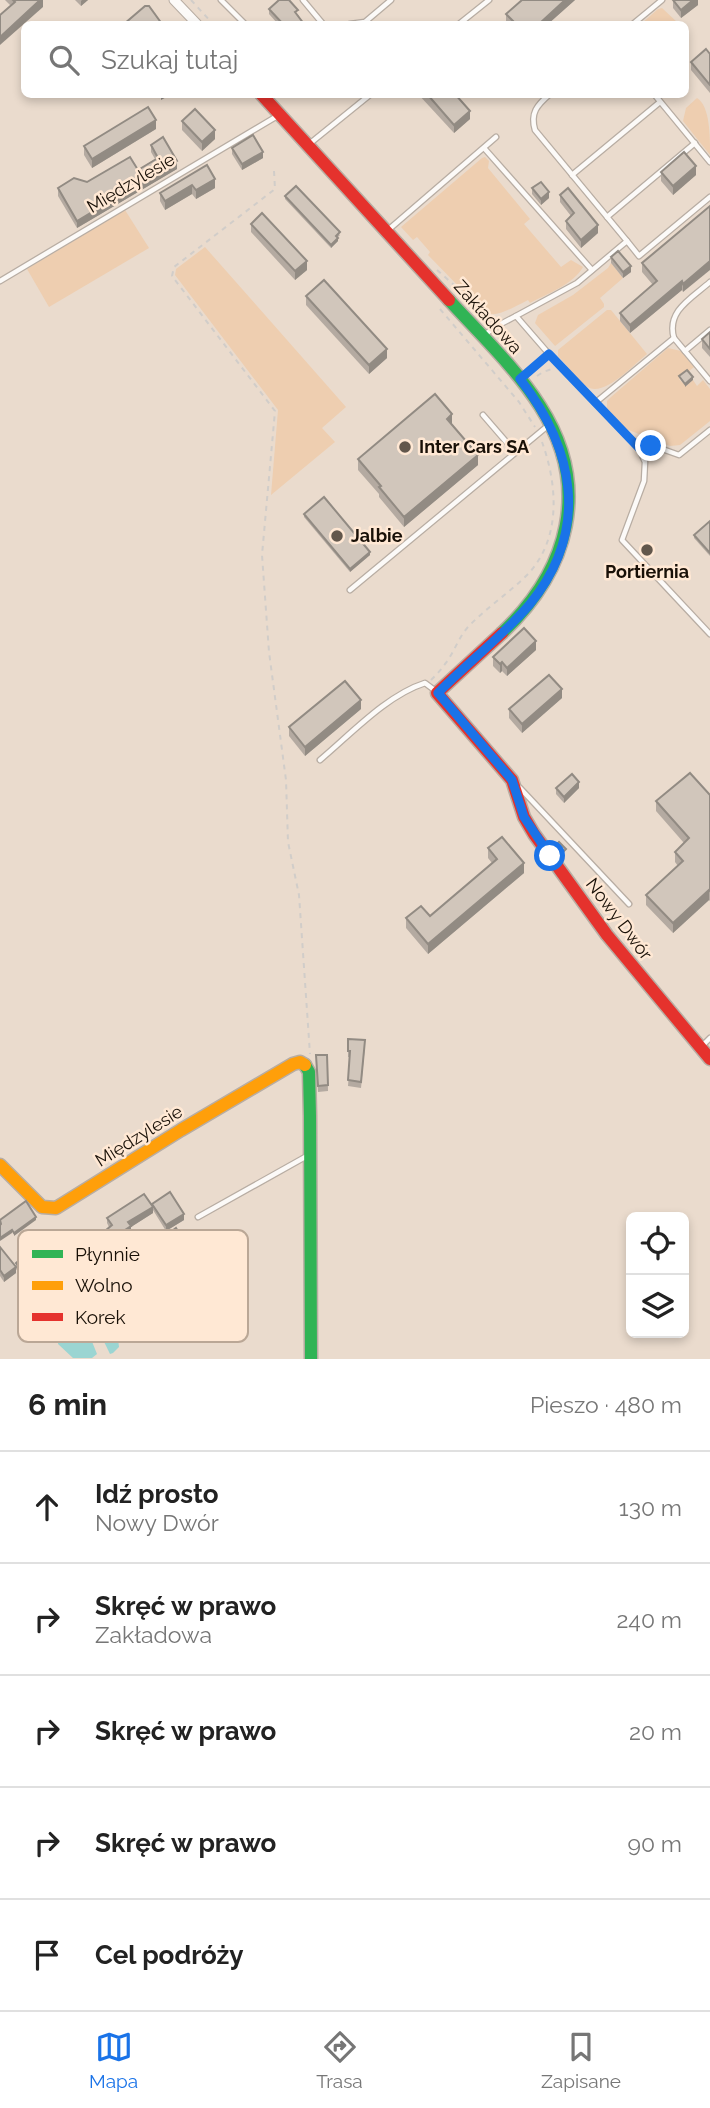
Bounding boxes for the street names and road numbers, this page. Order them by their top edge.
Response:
street label: Międzylesie [83,148,179,217]
street label: Zakładowa [450,276,527,358]
street label: Nowy Dwór [582,874,657,964]
street label: Międzylesie [91,1100,187,1171]

